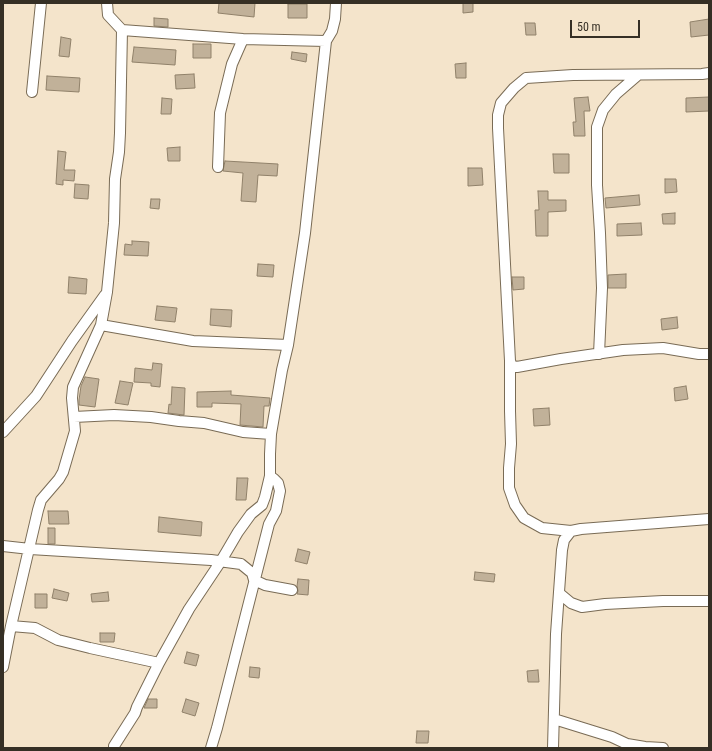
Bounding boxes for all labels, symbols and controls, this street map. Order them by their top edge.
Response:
scale bar [572,12,642,38]
text: 50 m [577,20,601,34]

